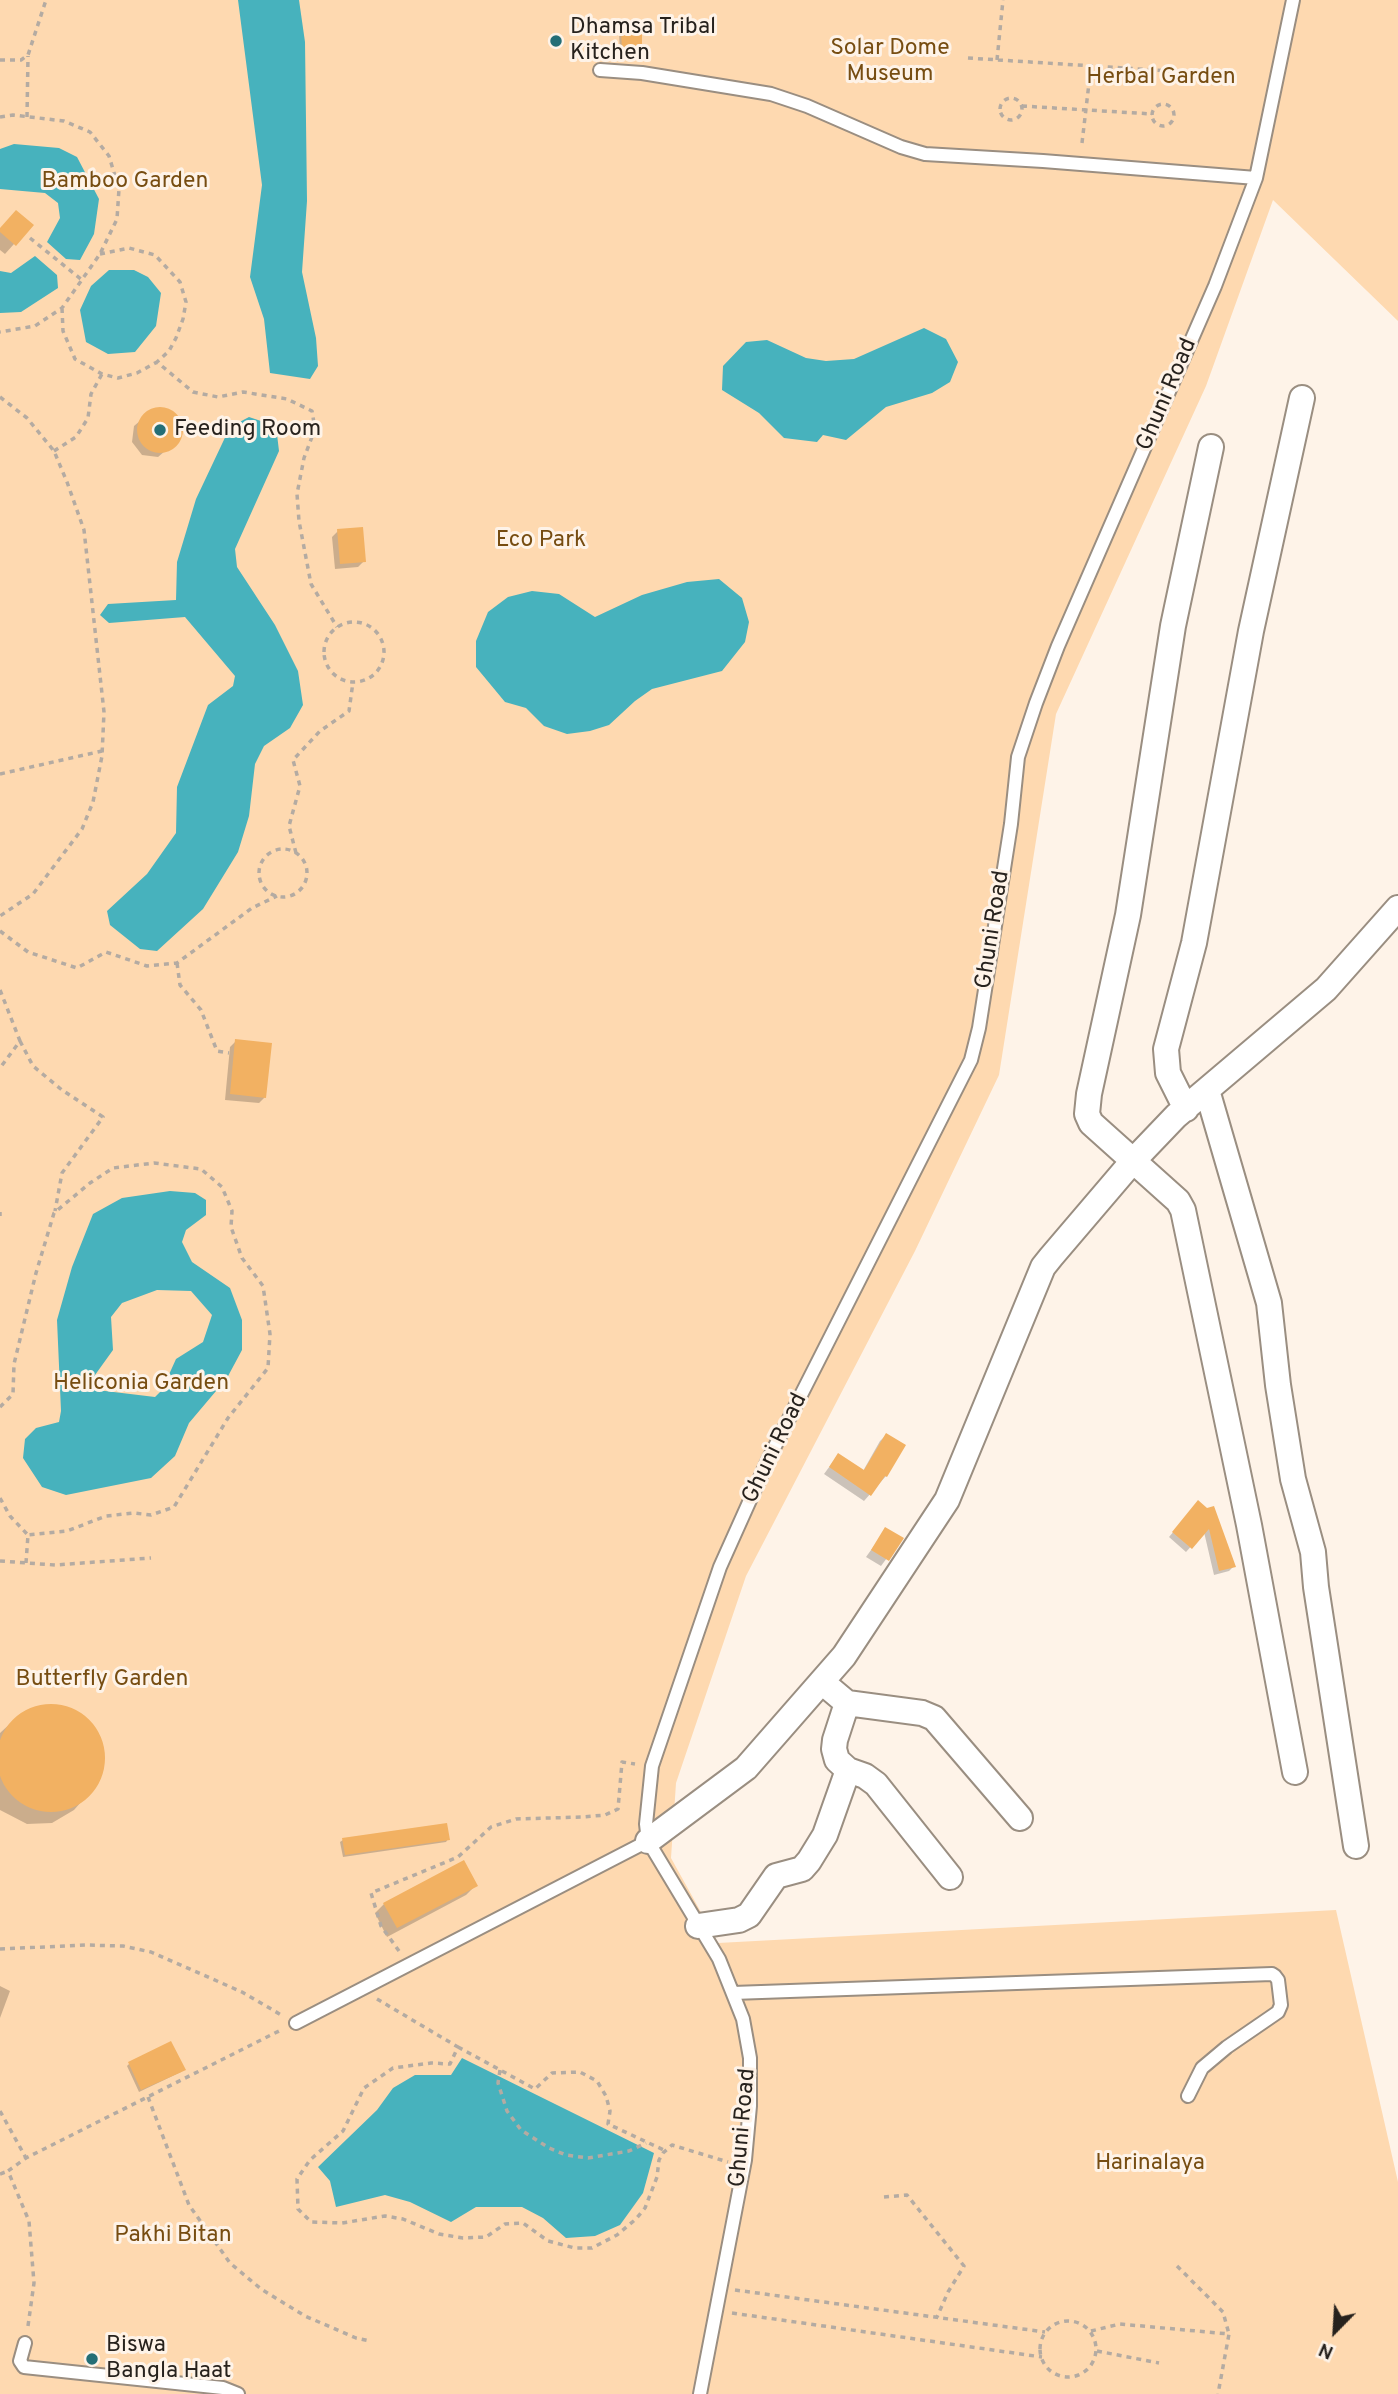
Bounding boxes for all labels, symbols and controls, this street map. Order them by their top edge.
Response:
place label: Dhamsa Tribal Kitchen [570,14,716,68]
marker: Dhamsa Tribal Kitchen [548,33,564,49]
park label: Solar Dome Museum [830,35,950,89]
park label: Herbal Garden [1086,64,1236,92]
park label: Bamboo Garden [42,168,208,196]
street label: Ghuni Road [1132,335,1204,455]
place label: Feeding Room [174,416,321,444]
marker: Feeding Room [152,422,168,438]
park label: Eco Park [496,527,586,555]
street label: Ghuni Road [971,869,1017,991]
park label: Heliconia Garden [53,1370,229,1398]
street label: Ghuni Road [737,1389,815,1509]
park label: Butterfly Garden [16,1666,188,1694]
street label: Ghuni Road [725,2067,763,2189]
park label: Harinalaya [1095,2150,1205,2178]
park label: Pakhi Bitan [114,2222,232,2250]
north arrow [1300,2296,1370,2366]
place label: Biswa Bangla Haat [106,2332,232,2386]
text: N [1315,2336,1338,2364]
marker: Biswa Bangla Haat [84,2351,100,2367]

